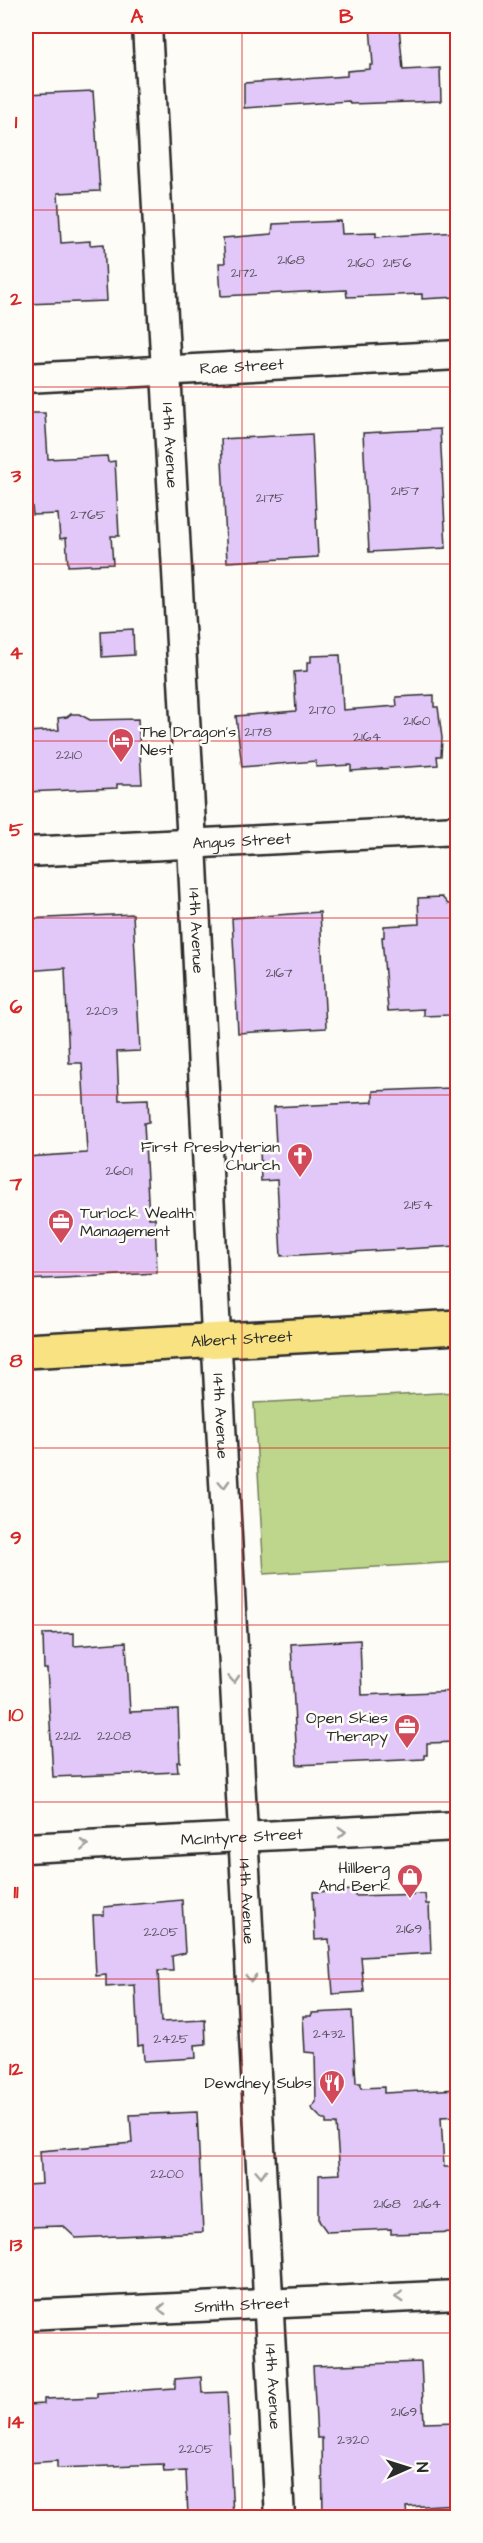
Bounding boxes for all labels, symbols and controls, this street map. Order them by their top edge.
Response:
text: A [131,3,144,31]
text: B [339,3,354,31]
text: 1 [15,108,18,136]
house number: 2168 [277,250,305,270]
house number: 2160 [347,253,375,273]
house number: 2156 [383,253,411,273]
house number: 2172 [231,263,257,283]
text: 2 [9,285,22,313]
street label: Rae Street [199,353,285,380]
street label: 14th Avenue [157,402,183,489]
text: 3 [10,462,22,490]
house number: 2157 [391,481,420,501]
house number: 2175 [256,488,284,508]
house number: 2765 [70,505,106,525]
text: 4 [9,639,23,667]
house number: 2170 [308,700,336,720]
house number: 2160 [403,711,431,731]
place label: The Dragon's Nest [140,721,236,761]
house number: 2178 [244,722,272,742]
hotel icon: The Dragon's Nest [106,726,136,764]
house number: 2164 [353,727,382,747]
house number: 2210 [56,745,82,765]
text: 5 [9,816,24,844]
street label: Angus Street [192,827,292,855]
street label: 14th Avenue [183,887,209,974]
house number: 2167 [265,963,293,983]
text: 6 [10,993,23,1021]
house number: 2203 [86,1001,118,1021]
place label: First Presbyterian Church [141,1136,280,1176]
church icon: First Presbyterian Church [285,1141,315,1179]
house number: 2601 [105,1161,133,1181]
text: 7 [9,1170,23,1198]
house number: 2154 [403,1195,433,1215]
place label: Turlock Wealth Management [80,1202,194,1243]
office icon: Turlock Wealth Management [46,1207,76,1245]
street label: Albert Street [190,1325,293,1353]
text: 8 [10,1347,23,1375]
street label: 14th Avenue [207,1373,234,1460]
one-way arrow [217,1480,230,1489]
text: 9 [10,1524,22,1552]
one-way arrow [228,1674,241,1683]
text: 10 [8,1701,24,1729]
place label: Open Skies Therapy [306,1707,388,1748]
office icon: Open Skies Therapy [392,1712,422,1750]
house number: 2212 [55,1726,81,1746]
house number: 2208 [97,1726,131,1746]
street label: McIntyre Street [180,1823,304,1851]
one-way arrow [337,1826,346,1839]
one-way arrow [79,1839,88,1852]
place label: Hillberg And Berk [318,1857,390,1897]
street label: 14th Avenue [233,1858,260,1945]
shop icon: Hillberg And Berk [395,1862,425,1900]
text: 11 [13,1878,19,1906]
house number: 2169 [396,1919,422,1939]
house number: 2205 [144,1922,178,1942]
one-way arrow [244,1974,257,1983]
house number: 2432 [313,2024,345,2044]
house number: 2425 [153,2029,189,2049]
text: 12 [9,2055,24,2083]
restaurant icon: Dewdney Subs [317,2068,347,2106]
place label: Dewdney Subs [205,2072,312,2095]
house number: 2200 [150,2164,184,2184]
one-way arrow [254,2169,267,2178]
house number: 2168 [373,2194,401,2214]
house number: 2164 [413,2194,442,2214]
text: 13 [10,2231,23,2259]
one-way arrow [395,2291,404,2304]
street label: Smith Street [194,2292,290,2318]
one-way arrow [158,2302,167,2315]
street label: 14th Avenue [260,2343,286,2430]
house number: 2169 [391,2402,417,2422]
text: 14 [8,2408,24,2436]
house number: 2320 [337,2430,369,2450]
north arrow [378,2438,438,2498]
house number: 2205 [179,2439,213,2459]
text: N [411,2462,433,2473]

